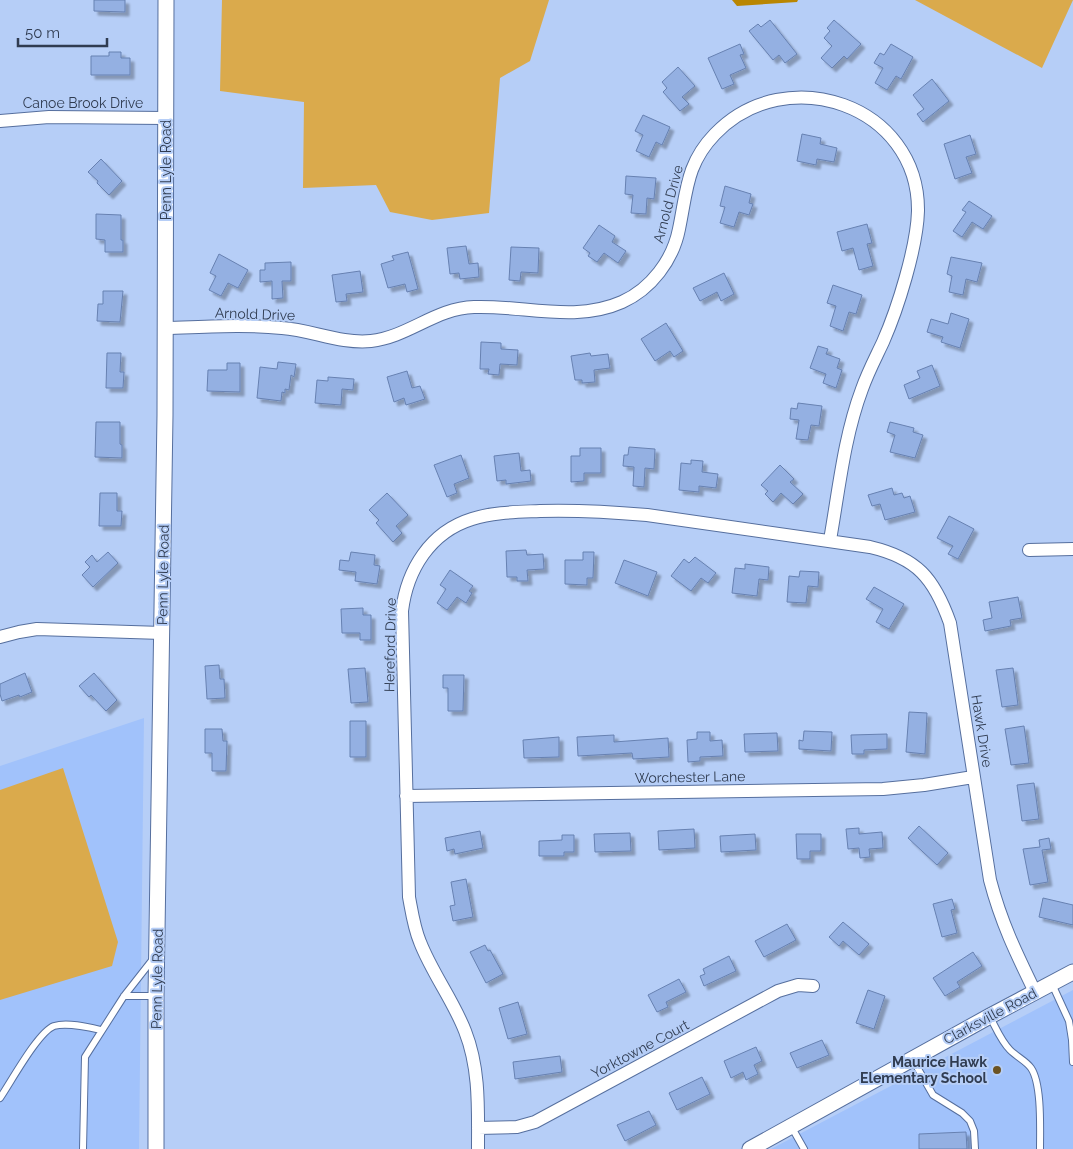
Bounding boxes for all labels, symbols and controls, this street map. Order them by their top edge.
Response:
scale bar [18,15,106,47]
text: 50 m [25,24,60,42]
street label: Canoe Brook Drive [23,95,143,111]
street label: Penn Lyle Road [158,120,174,220]
street label: Arnold Drive [650,163,686,245]
street label: Arnold Drive [215,305,295,323]
street label: Penn Lyle Road [154,525,172,625]
street label: Hereford Drive [381,598,399,692]
street label: Hawk Drive [968,693,996,769]
street label: Worchester Lane [635,768,745,786]
street label: Penn Lyle Road [148,929,166,1029]
street label: Clarksville Road [941,985,1039,1047]
street label: Yorktowne Court [588,1016,692,1081]
place label: Maurice Hawk Elementary School [860,1054,988,1086]
marker: Maurice Hawk Elementary School [991,1064,1003,1076]

